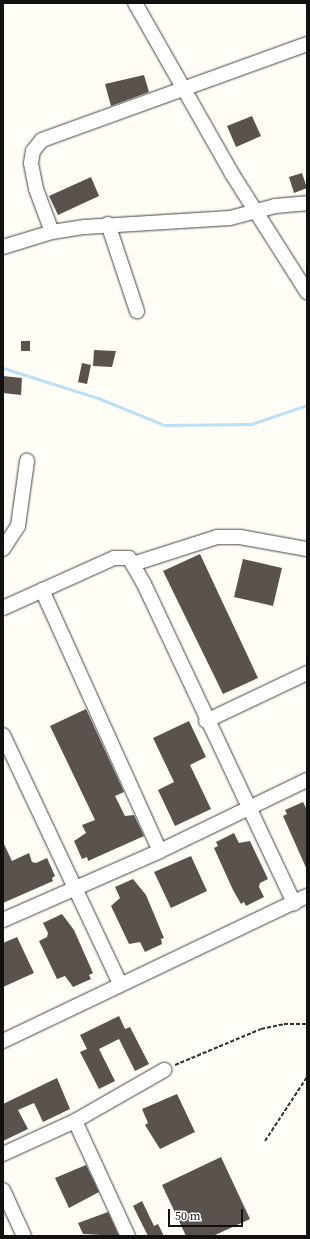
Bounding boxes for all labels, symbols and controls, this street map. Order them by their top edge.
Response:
scale bar [170,1201,245,1227]
text: 50 m [175,1208,201,1224]

